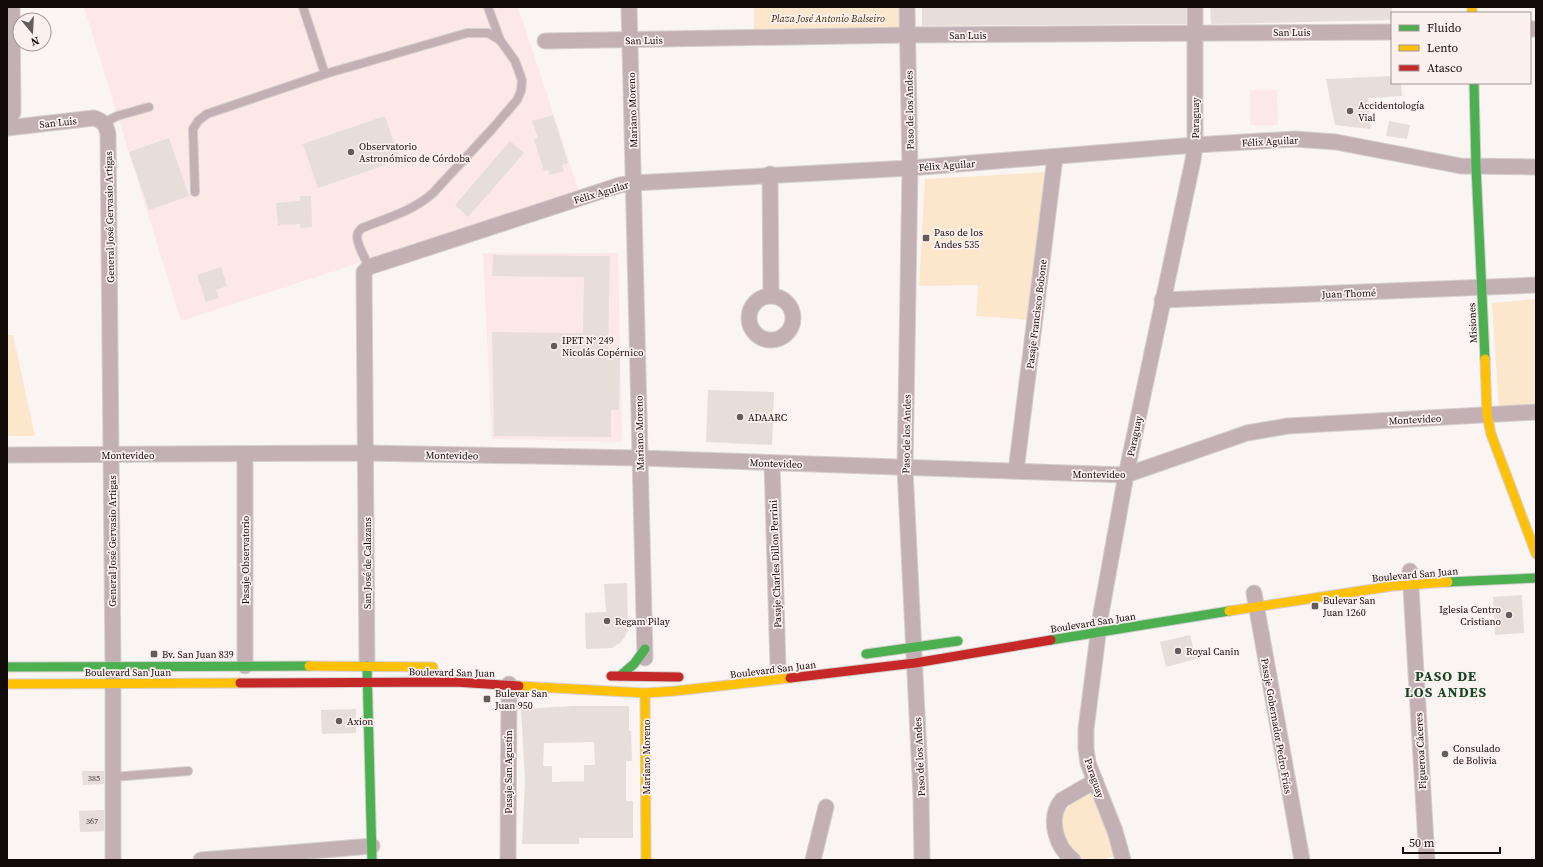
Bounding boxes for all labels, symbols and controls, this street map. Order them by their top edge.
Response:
north arrow [12,12,52,52]
park label: Plaza José Antonio Balseiro [770,12,885,25]
legend [1391,12,1531,84]
text: Fluido [1427,20,1462,36]
street label: San Luis [1273,26,1311,39]
street label: San Luis [949,29,987,42]
text: N [29,33,41,49]
street label: San Luis [625,34,663,47]
text: Lento [1427,40,1458,56]
text: Atasco [1427,60,1463,76]
street label: Paso de los Andes [902,70,917,150]
street label: Mariano Moreno [625,72,640,148]
street label: Paraguay [1189,97,1202,139]
place label: Accidentología Vial [1358,99,1425,124]
marker: Accidentología Vial [1345,106,1355,116]
street label: San Luis [39,114,77,131]
street label: Félix Aguilar [1241,133,1299,149]
place label: Observatorio Astronómico de Córdoba [359,140,471,165]
marker: Observatorio Astronómico de Córdoba [346,147,356,157]
street label: General José Gervasio Artigas [102,151,117,283]
street label: Félix Aguilar [918,157,977,174]
street label: Félix Aguilar [572,178,631,207]
place label: Paso de los Andes 535 [934,226,983,251]
marker: Paso de los Andes 535 [921,233,931,243]
street label: Pasaje Francisco Bobone [1023,258,1050,370]
street label: Juan Thomé [1321,286,1376,301]
street label: Misiones [1465,303,1480,343]
place label: IPET N° 249 Nicolás Copérnico [562,334,644,359]
marker: IPET N° 249 Nicolás Copérnico [549,341,559,351]
street label: Paso de los Andes [899,394,914,474]
street label: Mariano Moreno [632,395,647,471]
place label: ADAARC [748,411,787,424]
marker: ADAARC [735,412,745,422]
street label: Montevideo [1388,412,1442,427]
street label: Paraguay [1124,414,1145,458]
street label: Montevideo [102,449,155,462]
street label: Montevideo [425,449,479,462]
street label: Montevideo [749,456,803,471]
street label: Montevideo [1073,468,1126,481]
street label: General José Gervasio Artigas [106,475,119,607]
street label: Pasaje Charles Dillon Perrini [767,500,784,628]
street label: Pasaje Observatorio [239,515,252,604]
street label: San José de Calazans [361,517,374,609]
street label: Boulevard San Juan [1371,564,1459,585]
place label: Bulevar San Juan 1260 [1322,594,1376,619]
marker: Bulevar San Juan 1260 [1310,601,1320,611]
place label: Iglesia Centro Cristiano [1439,603,1502,628]
street label: Boulevard San Juan [1049,609,1137,636]
marker: Iglesia Centro Cristiano [1504,610,1514,620]
place label: Regam Pilay [615,615,671,628]
marker: Regam Pilay [602,616,612,626]
place label: Royal Canin [1186,645,1240,658]
marker: Royal Canin [1173,646,1183,656]
place label: Bv. San Juan 839 [162,648,234,661]
marker: Bv. San Juan 839 [149,649,159,659]
street label: Pasaje Gobernador Pedro Frías [1258,657,1295,795]
street label: Boulevard San Juan [729,658,817,681]
street label: Boulevard San Juan [409,665,495,680]
street label: Boulevard San Juan [85,666,171,679]
district label: PASO DE LOS ANDES [1405,666,1487,702]
place label: Bulevar San Juan 950 [494,687,548,712]
marker: Bulevar San Juan 950 [482,694,492,704]
street label: Figueroa Cáceres [1412,712,1429,790]
place label: Axion [347,715,373,728]
marker: Axion [334,716,344,726]
street label: Paso de los Andes [911,717,928,797]
street label: Mariano Moreno [640,719,653,795]
street label: Pasaje San Agustín [502,730,515,814]
place label: Consulado de Bolivia [1453,742,1501,767]
marker: Consulado de Bolivia [1440,749,1450,759]
street label: Paraguay [1082,757,1108,801]
house number: 385 [88,773,100,784]
house number: 367 [86,816,98,827]
scale bar [1403,829,1500,855]
text: 50 m [1409,835,1435,851]

